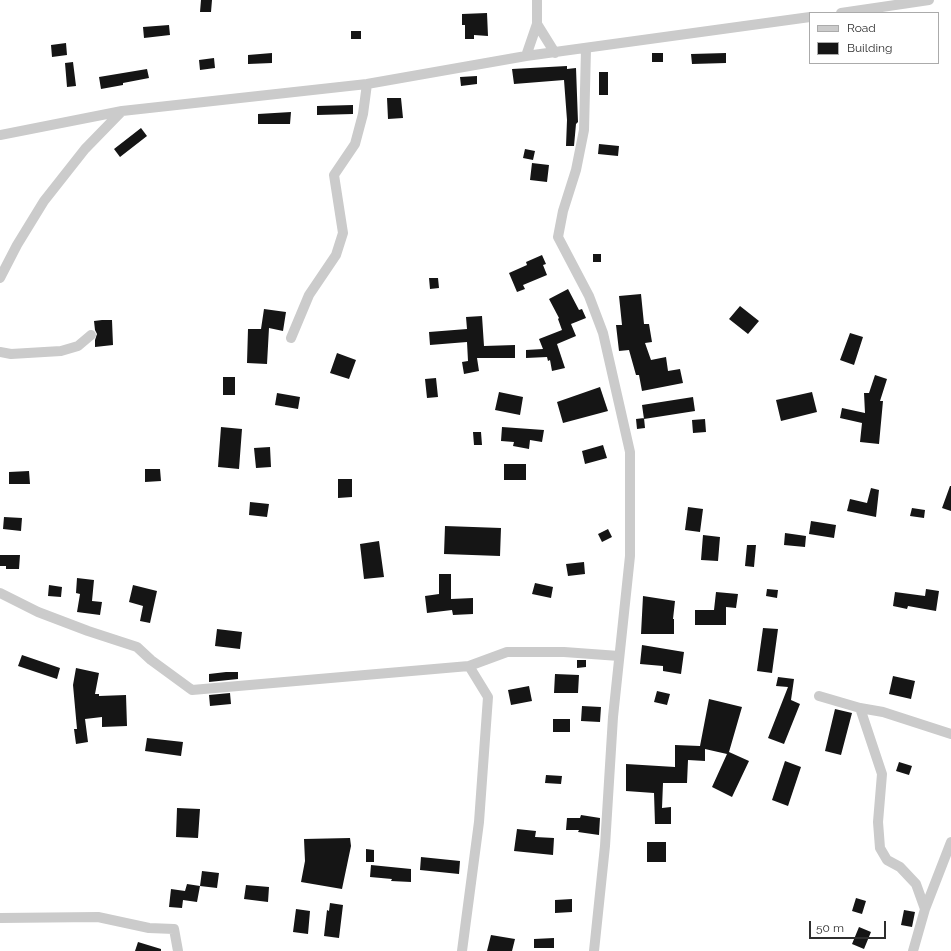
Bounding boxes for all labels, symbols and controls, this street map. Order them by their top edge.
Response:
legend [809,12,939,64]
text: Road [847,21,876,35]
text: Building [847,41,893,55]
scale bar [811,913,888,939]
text: 50 m [816,921,844,935]

